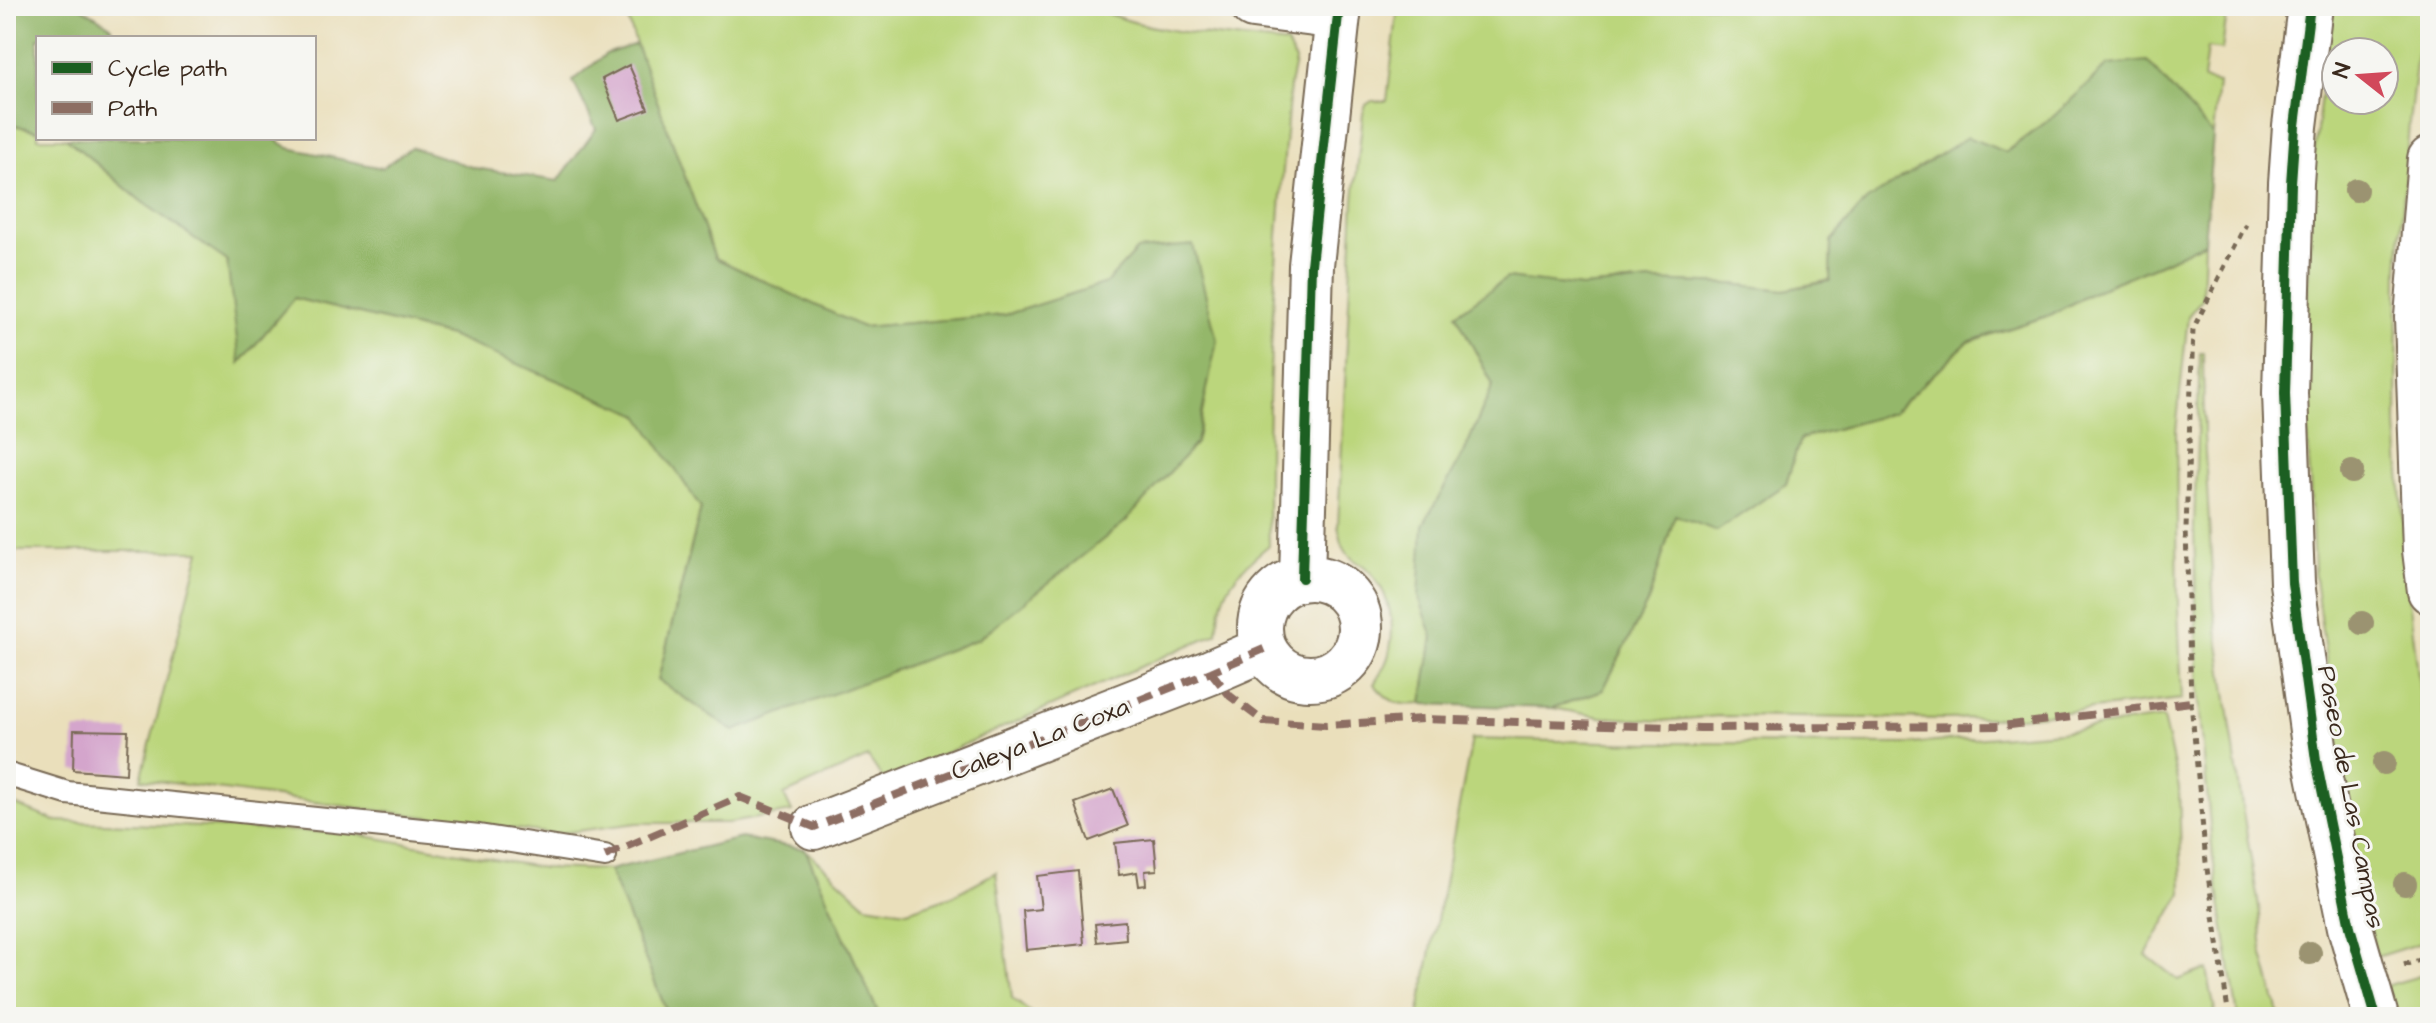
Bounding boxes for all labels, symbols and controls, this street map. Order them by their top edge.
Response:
legend [36,36,316,140]
north arrow [2320,36,2400,116]
text: Cycle path [108,52,227,87]
text: N [2325,59,2359,82]
text: Path [108,92,157,126]
street label: Paseo de Las Campas [2308,662,2394,932]
street label: Caleya La Coxa [946,689,1135,791]

